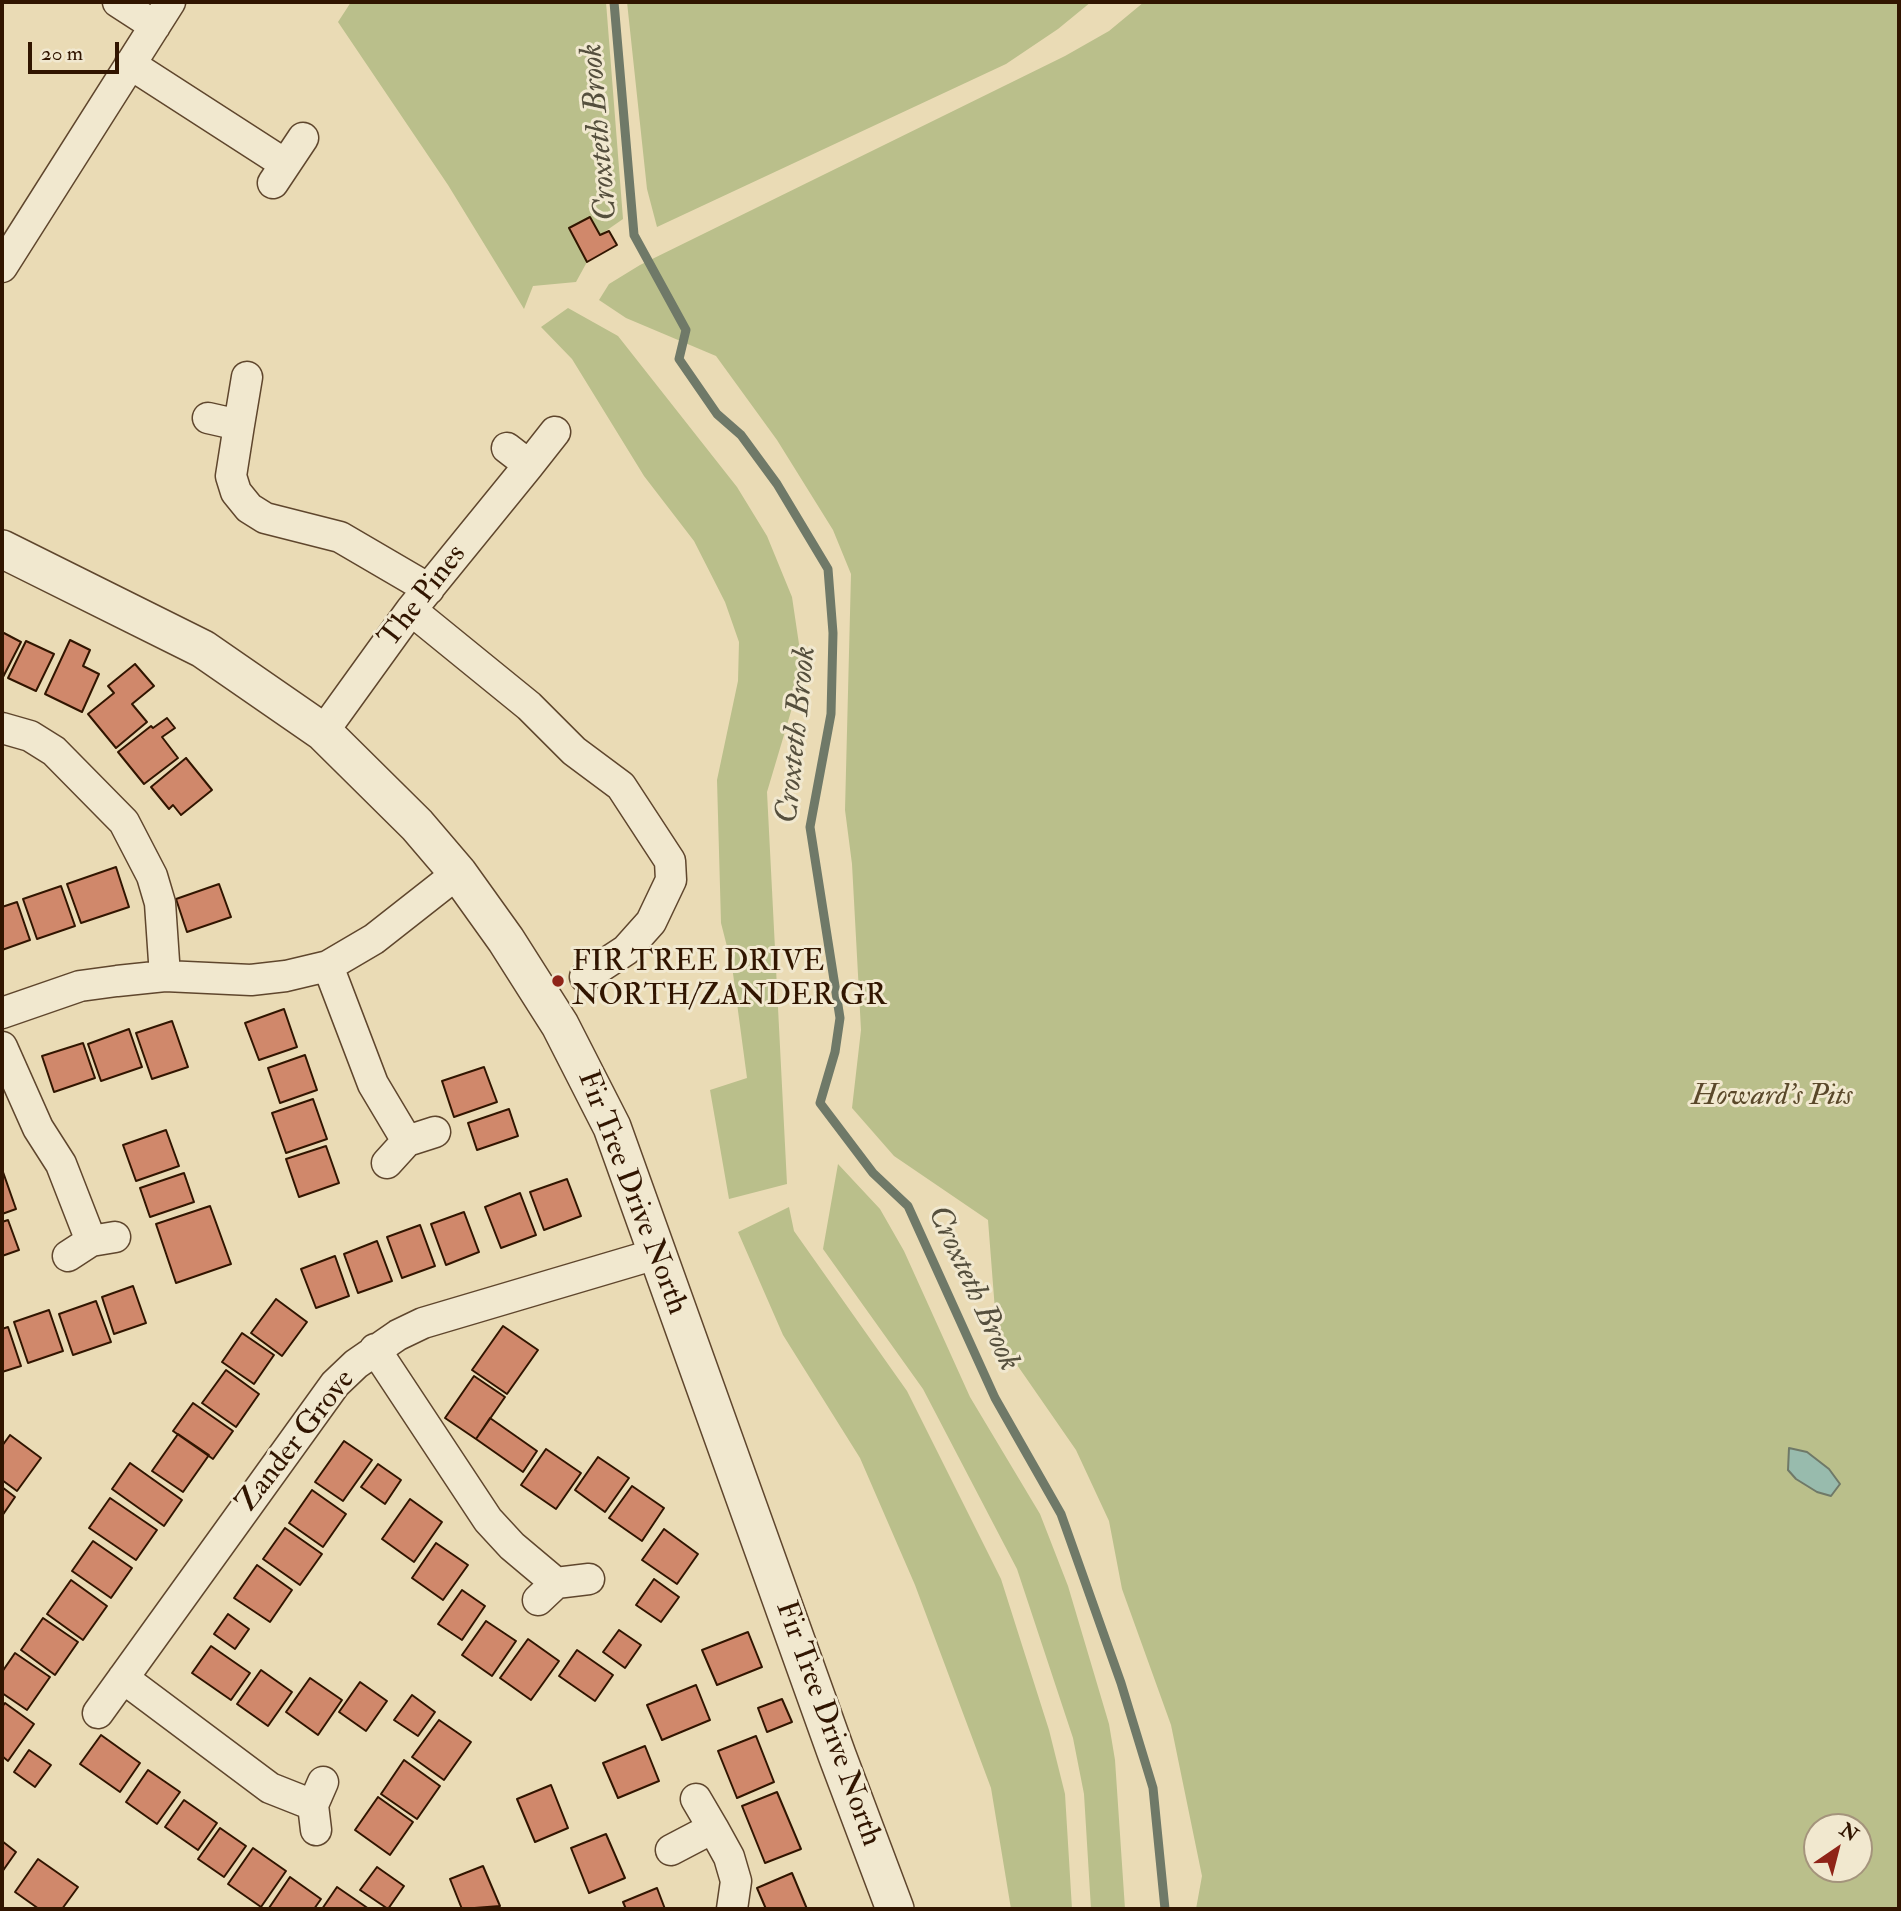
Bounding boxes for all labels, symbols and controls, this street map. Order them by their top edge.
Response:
scale bar [32,28,122,72]
text: 20 m [41,40,83,67]
water label: Croxteth Brook [574,42,628,222]
street label: The Pines [373,538,475,656]
water label: Croxteth Brook [770,644,826,826]
place label: FIR TREE DRIVE NORTH/ZANDER GR [572,946,887,1016]
marker: FIR TREE DRIVE NORTH/ZANDER GR [550,973,566,989]
street label: Fir Tree Drive North [568,1066,694,1320]
park label: Howard's Pits [1692,1080,1852,1116]
water label: Croxteth Brook [917,1200,1027,1378]
street label: Zander Grove [230,1364,364,1520]
street label: Fir Tree Drive North [766,1597,888,1851]
north arrow [1803,1813,1873,1883]
text: N [1835,1818,1863,1847]

